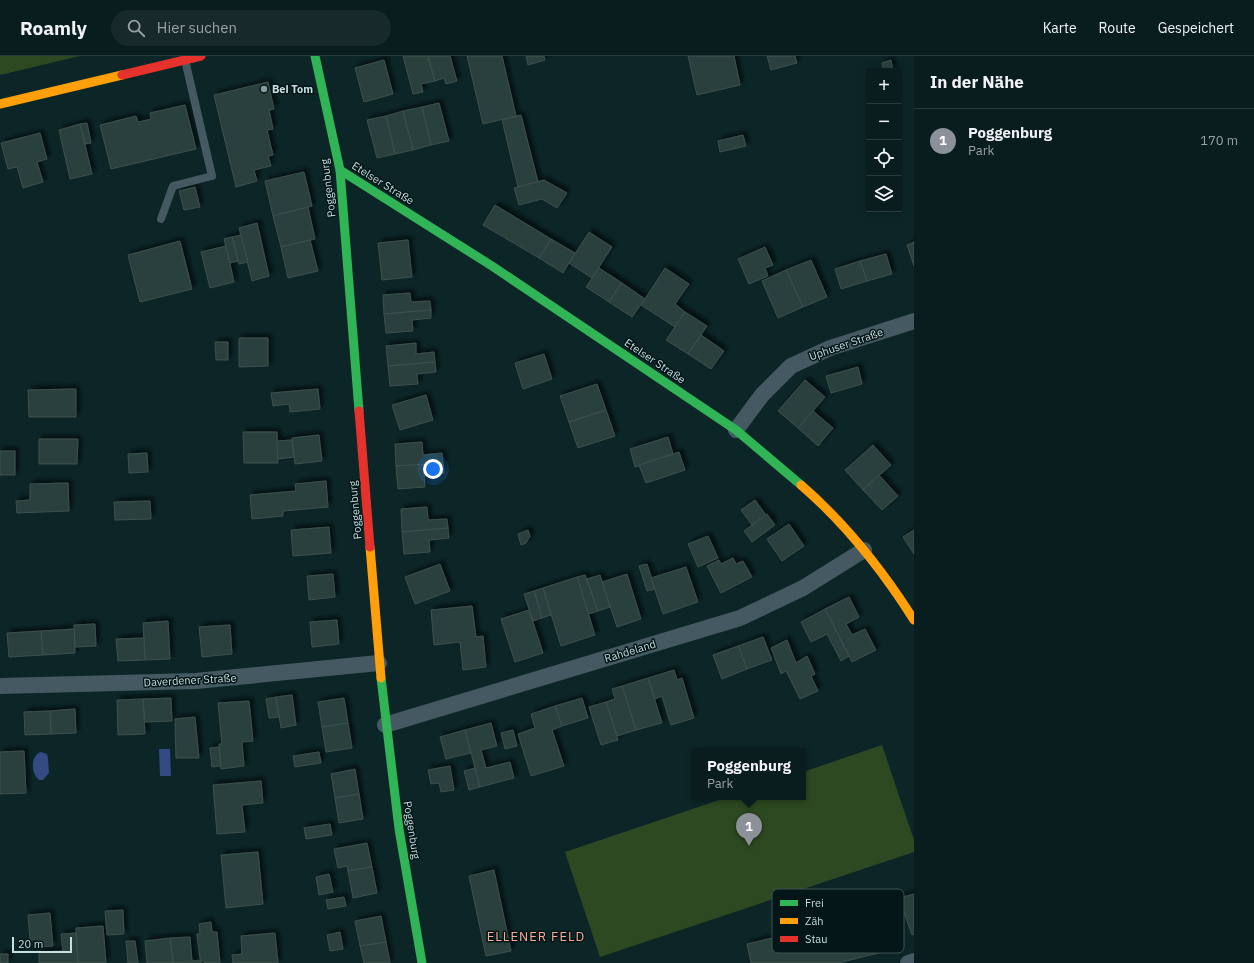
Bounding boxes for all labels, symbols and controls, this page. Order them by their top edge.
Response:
search box [111,10,391,46]
text: Roamly [20,16,87,40]
icon: search [125,17,147,39]
text: Hier suchen [157,18,237,37]
text: Karte [1043,19,1077,37]
text: Route [1099,19,1136,37]
text: Gespeichert [1158,19,1234,37]
map controls [866,68,902,212]
button: + [866,68,902,104]
text: In der Nähe [930,71,1024,93]
place label: Bei Tom [272,82,313,96]
marker: Bei Tom [259,84,269,94]
button: − [866,104,902,140]
text: Poggenburg [968,123,1052,142]
text: 1 [939,132,947,149]
text: 170 m [1200,132,1238,149]
button: locate [866,140,902,176]
text: Park [968,142,994,159]
street label: Poggenburg [317,158,339,218]
street label: Etelser Straße [349,158,417,208]
button: layers [866,176,902,212]
street label: Uphuser Straße [807,325,885,363]
street label: Etelser Straße [622,335,688,387]
your location [423,459,443,479]
street label: Poggenburg [345,480,365,540]
street label: Rahdeland [603,637,657,665]
street label: Daverdener Straße [143,671,237,689]
popup [692,748,806,800]
text: Poggenburg [707,756,791,775]
text: Park [707,775,733,792]
street label: Poggenburg [400,800,424,860]
pin: 1 [736,813,762,846]
legend [772,889,904,953]
text: Frei [805,896,824,910]
text: Zäh [805,914,824,928]
district label: ELLENER FELD [487,928,585,945]
text: Stau [805,932,827,946]
scale bar [12,935,72,954]
text: 20 m [18,937,43,951]

